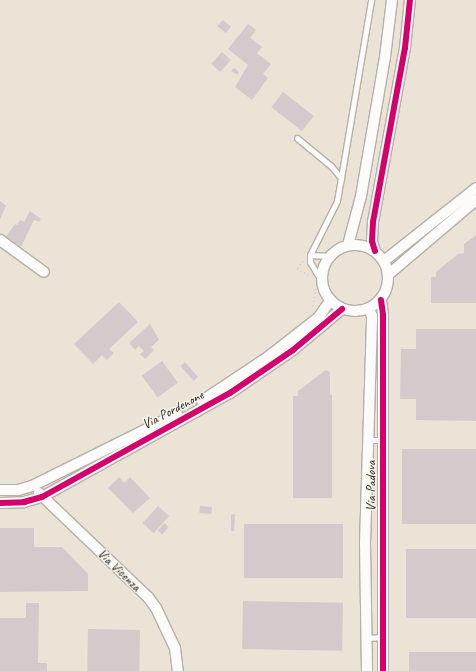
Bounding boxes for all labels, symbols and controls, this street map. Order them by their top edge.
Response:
street label: Via Pordenone [140,387,206,433]
street label: Via Padova [363,460,379,512]
street label: Via Vicenza [94,545,144,595]

